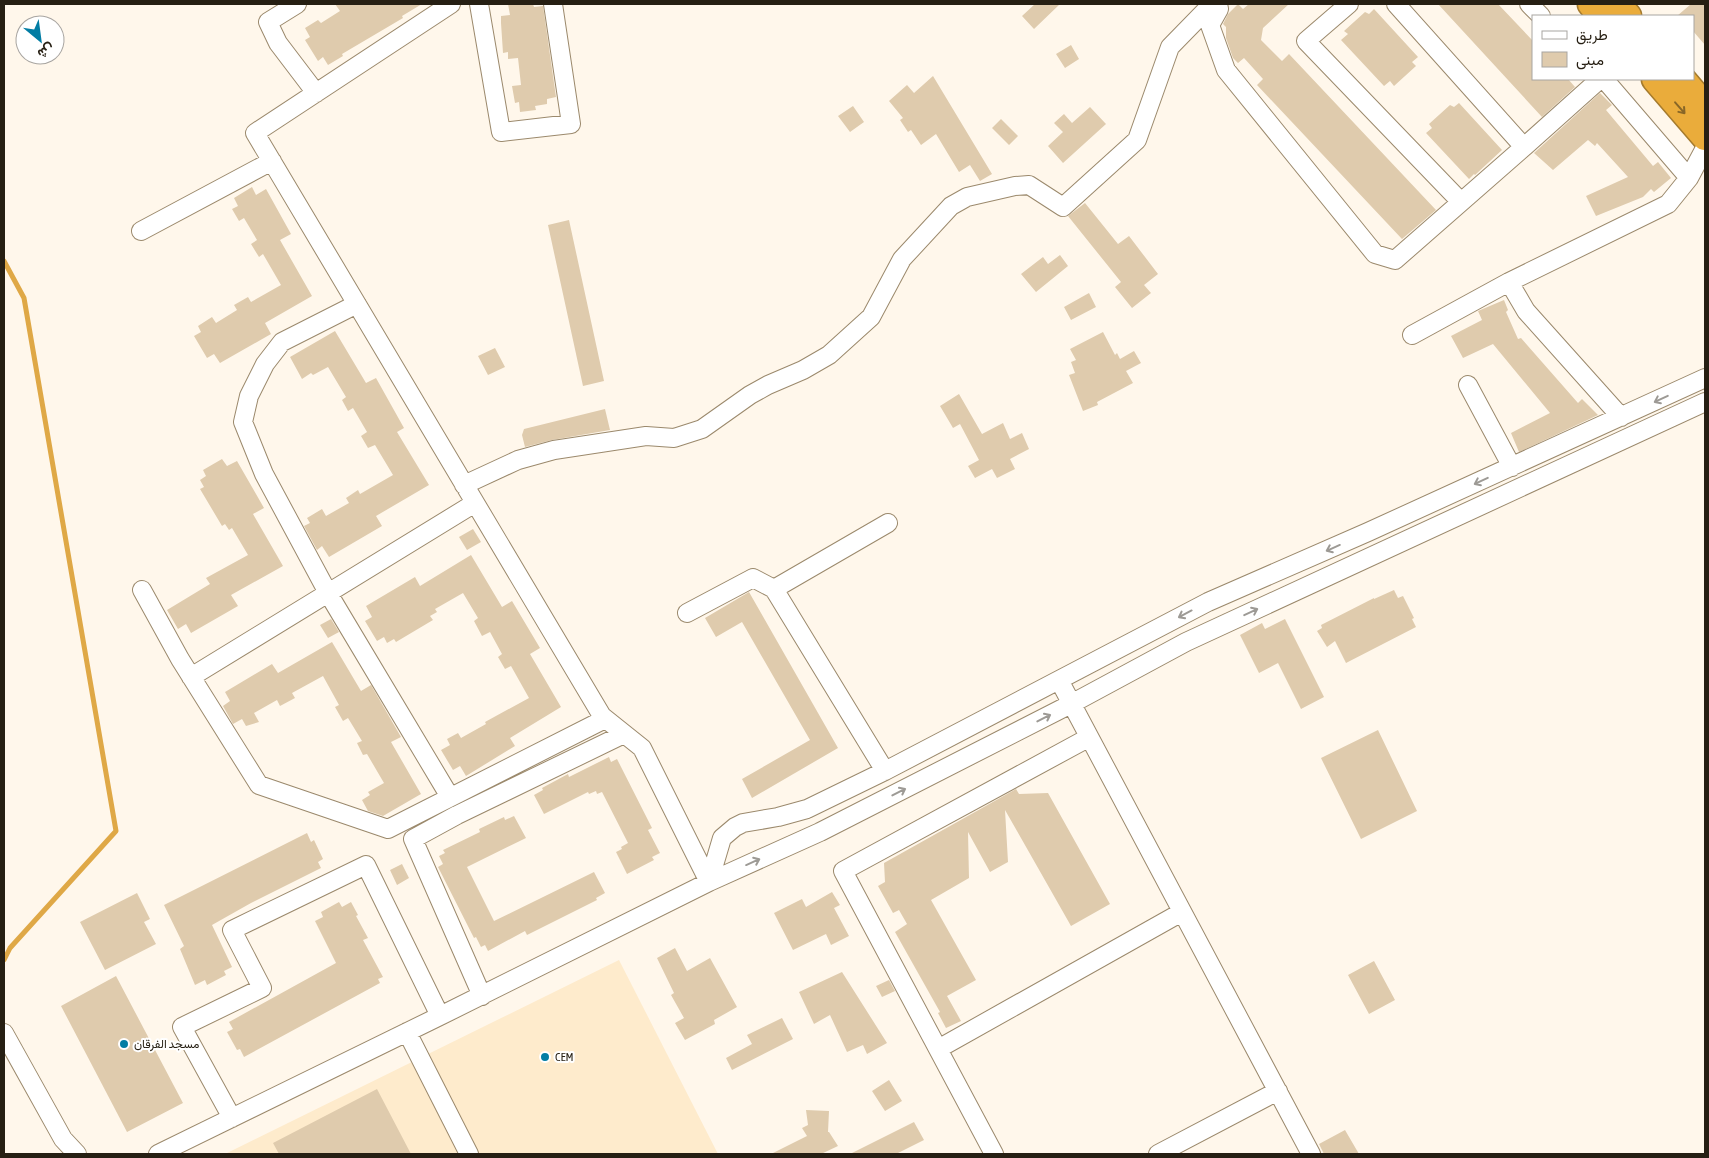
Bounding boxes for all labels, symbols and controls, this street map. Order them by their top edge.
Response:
north arrow [15,15,65,65]
legend [1532,15,1694,80]
text: طريق [1576,26,1608,45]
text: ش [34,39,58,63]
text: مبنى [1576,51,1604,70]
one-way arrow [1674,101,1685,114]
one-way arrow [1654,394,1669,404]
one-way arrow [1474,476,1489,486]
one-way arrow [1326,543,1341,553]
one-way arrow [1243,607,1258,616]
one-way arrow [1178,610,1193,619]
one-way arrow [1036,713,1051,722]
one-way arrow [891,787,906,796]
one-way arrow [745,857,760,867]
place label: مسجد الفرقان [134,1037,200,1052]
marker: مسجد الفرقان [118,1038,130,1050]
place label: CEM [555,1050,574,1064]
marker: CEM [539,1051,551,1063]

